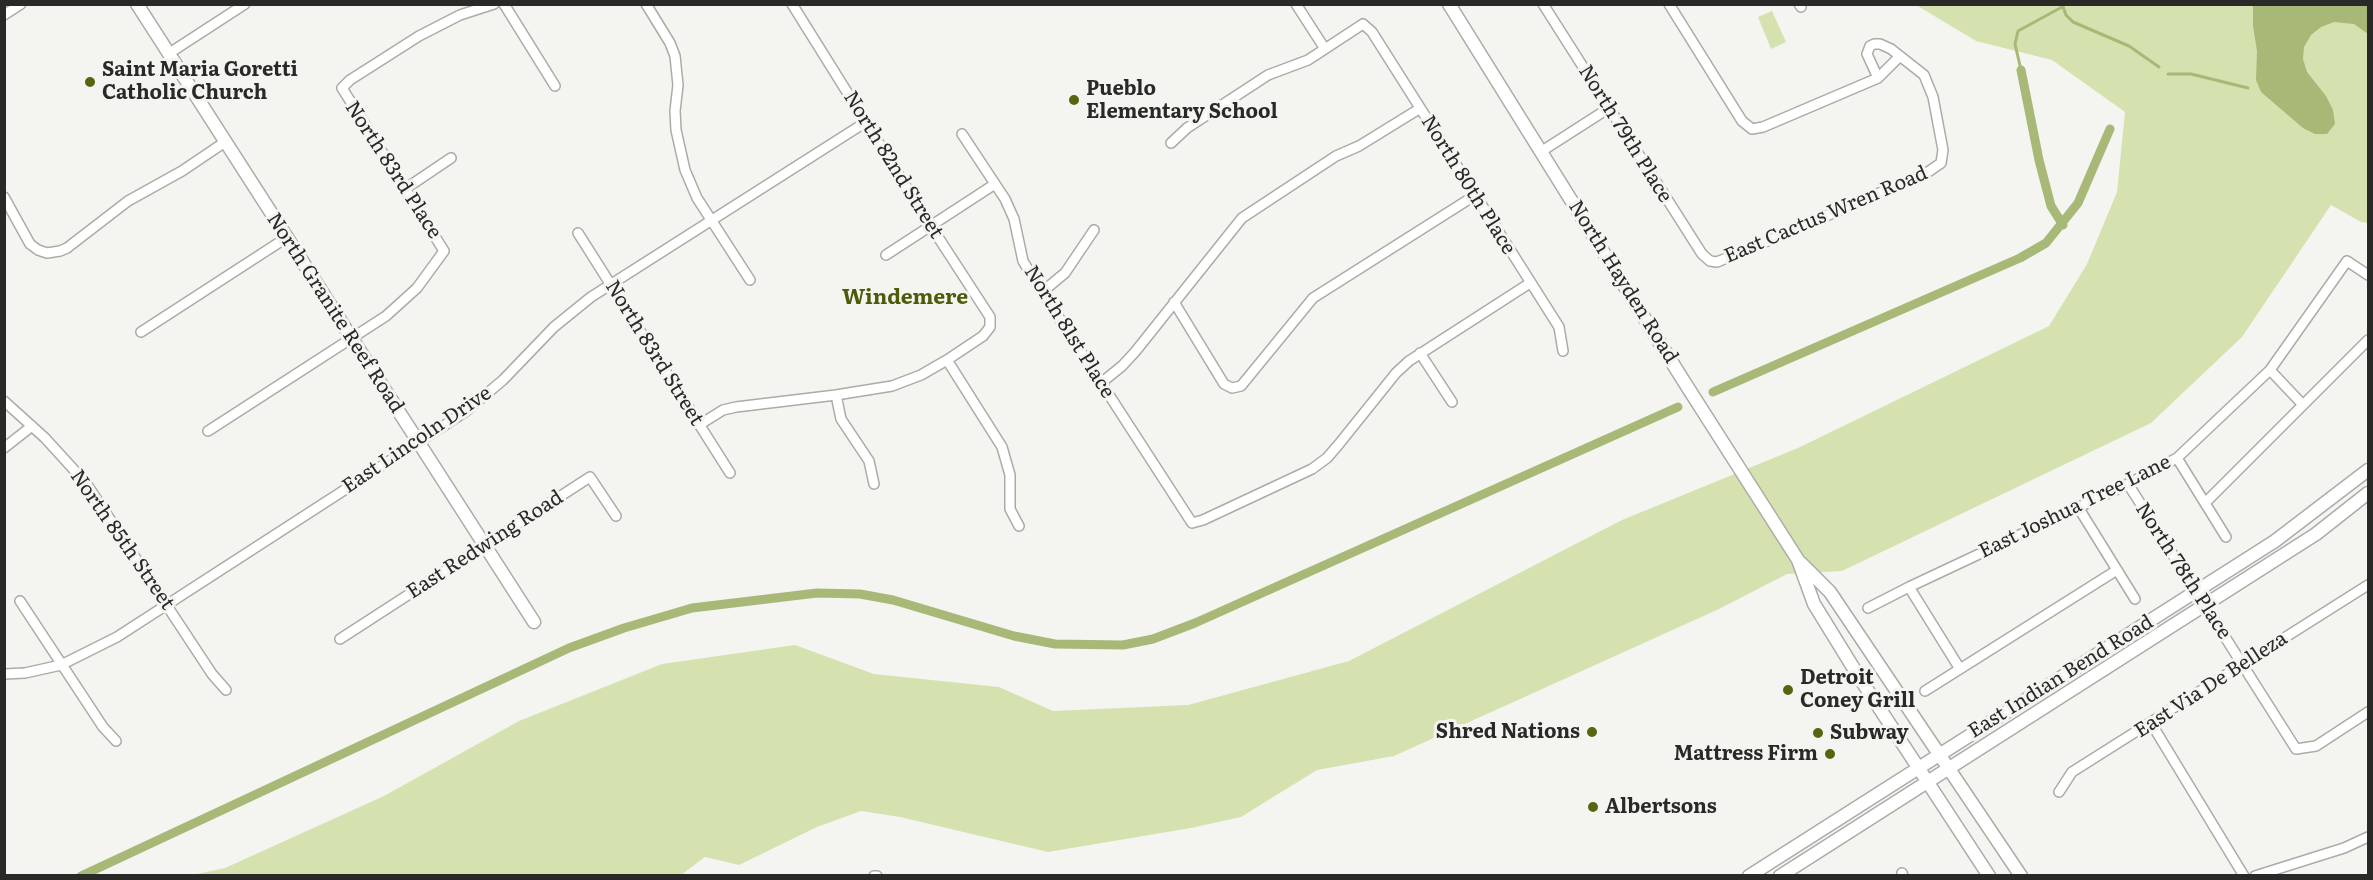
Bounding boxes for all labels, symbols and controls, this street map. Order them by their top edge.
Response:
place label: Saint Maria Goretti Catholic Church [102,58,298,105]
street label: North 79th Place [1573,61,1677,207]
marker: Saint Maria Goretti Catholic Church [83,75,97,89]
place label: Pueblo Elementary School [1086,77,1278,124]
street label: North 82nd Street [838,87,948,243]
marker: Pueblo Elementary School [1067,93,1081,107]
street label: North 83rd Place [340,97,446,243]
street label: North 80th Place [1416,111,1520,259]
street label: East Cactus Wren Road [1721,161,1931,269]
street label: North Hayden Road [1563,196,1683,368]
street label: North Granite Reef Road [261,208,409,418]
street label: North 81st Place [1019,261,1119,403]
street label: North 83rd Street [600,276,708,430]
district label: Windemere [842,285,968,311]
street label: East Lincoln Drive [338,381,496,499]
street label: East Joshua Tree Lane [1975,450,2175,564]
street label: North 85th Street [65,465,179,615]
street label: East Redwing Road [402,486,568,604]
street label: North 78th Place [2130,498,2236,644]
street label: East Indian Bend Road [1964,610,2158,744]
street label: East Via De Belleza [2130,627,2292,743]
place label: Detroit Coney Grill [1800,666,1915,713]
marker: Detroit Coney Grill [1781,683,1795,697]
place label: Shred Nations [1436,720,1580,744]
place label: Subway [1830,721,1909,745]
marker: Shred Nations [1585,725,1599,739]
marker: Subway [1811,726,1825,740]
place label: Mattress Firm [1674,742,1818,766]
marker: Mattress Firm [1823,747,1837,761]
place label: Albertsons [1605,795,1717,819]
marker: Albertsons [1586,800,1600,814]

